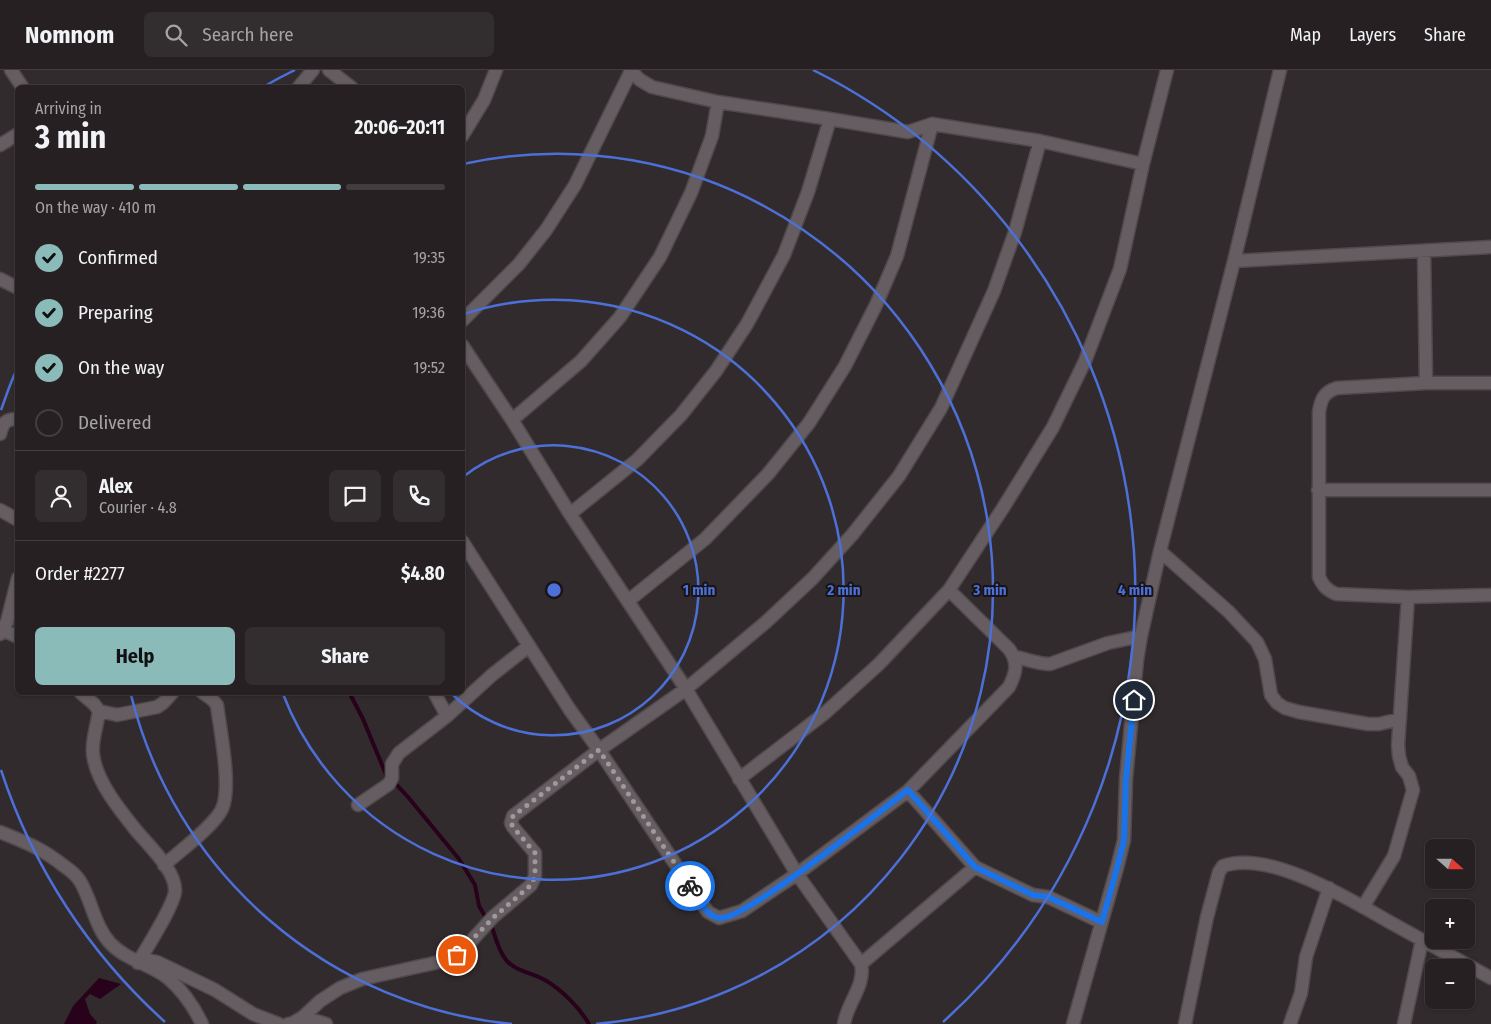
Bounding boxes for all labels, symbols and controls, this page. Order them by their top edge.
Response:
search box [144,12,494,57]
text: Nomnom [25,21,114,49]
icon: search [162,21,190,49]
text: Search here [202,23,294,46]
text: Map [1290,24,1321,46]
text: Layers [1349,24,1396,46]
text: Share [1424,24,1466,46]
text: Arriving in [35,99,102,118]
text: 20:06–20:11 [354,116,445,139]
text: 3 min [35,118,106,156]
text: On the way · 410 m [35,198,156,217]
icon: check [35,244,63,272]
text: Confirmed [78,246,158,269]
text: 19:35 [413,248,445,267]
icon: check [35,299,63,327]
text: Preparing [78,301,153,324]
text: 19:36 [412,303,445,322]
icon: check [35,354,63,382]
text: On the way [78,356,164,379]
text: 19:52 [413,358,445,377]
text: Delivered [78,411,152,434]
button: person [35,470,87,522]
button: chat [329,470,381,522]
button: phone [393,470,445,522]
text: Alex [99,475,133,498]
text: Courier · 4.8 [99,498,177,517]
text: Order #2277 [35,562,125,585]
text: $4.80 [401,562,445,585]
centre of rings [545,581,563,599]
text: 1 min [683,581,715,599]
text: 2 min [826,581,861,599]
text: 3 min [972,581,1007,599]
text: 4 min [1118,581,1152,599]
button: Help [35,627,235,685]
button: Share [245,627,445,685]
pin [1113,679,1155,721]
icon: home [1120,686,1148,714]
north arrow [1425,839,1475,889]
map controls [1425,839,1475,1009]
courier [665,861,715,911]
icon: bike [676,872,704,900]
button: + [1425,899,1475,949]
pin [436,934,478,976]
icon: bag [443,941,471,969]
button: − [1425,959,1475,1009]

